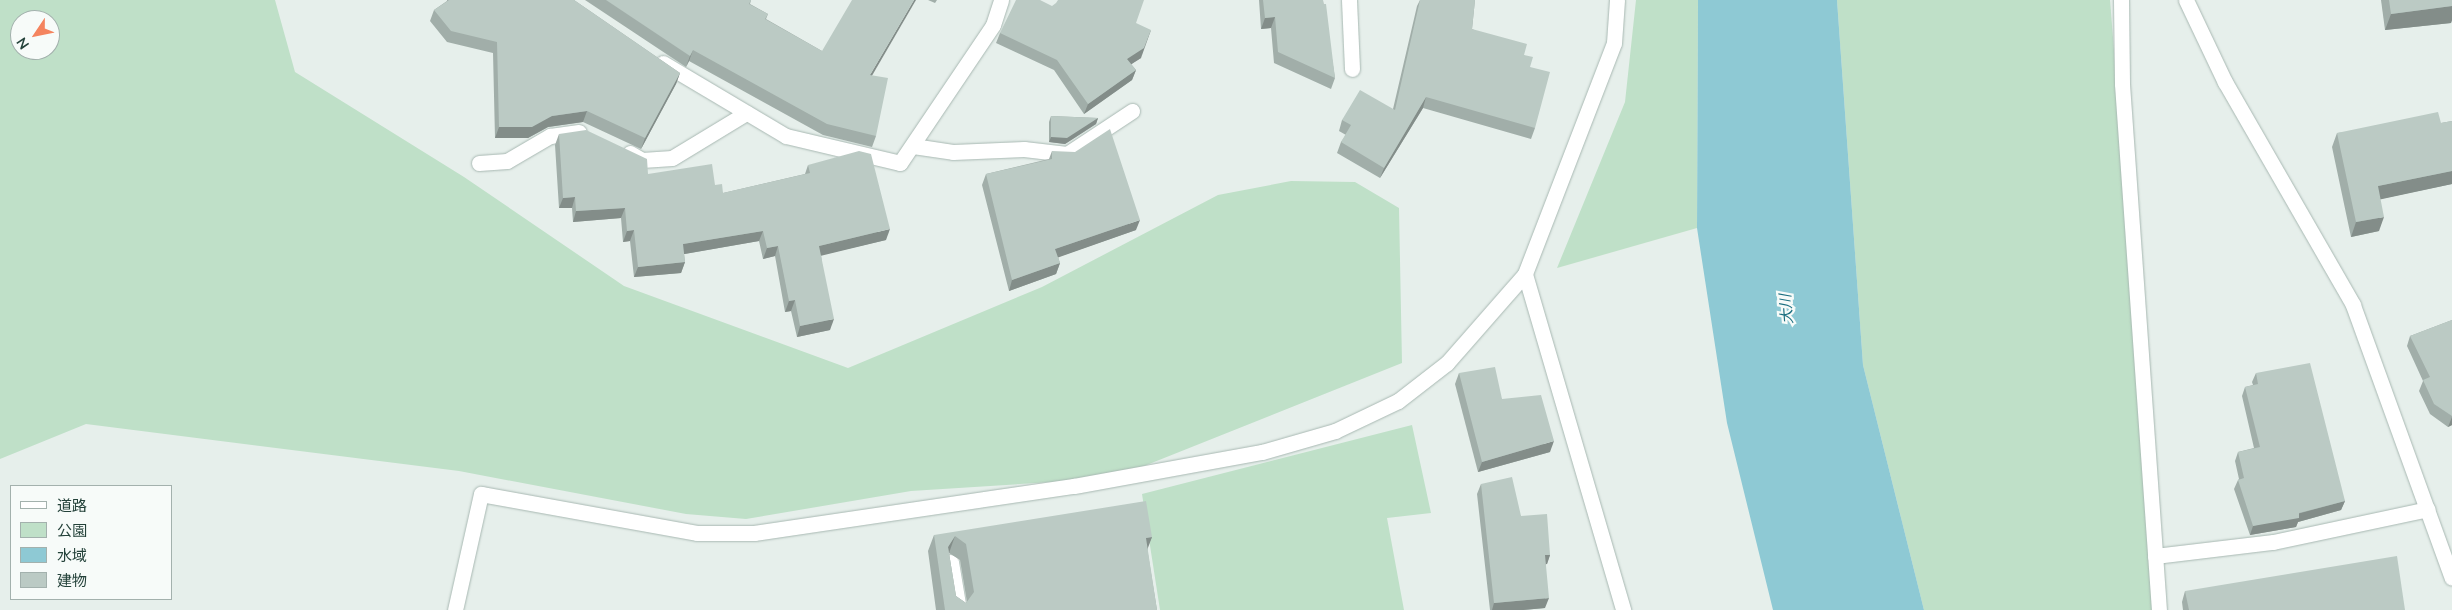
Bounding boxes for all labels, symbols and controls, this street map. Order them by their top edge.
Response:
north arrow [10,10,60,60]
text: N [12,33,34,53]
water label: 大川 [1777,293,1797,325]
legend [10,485,172,600]
text: 道路 [57,496,87,516]
text: 公園 [57,521,87,541]
text: 水域 [57,546,87,566]
text: 建物 [57,571,87,591]

